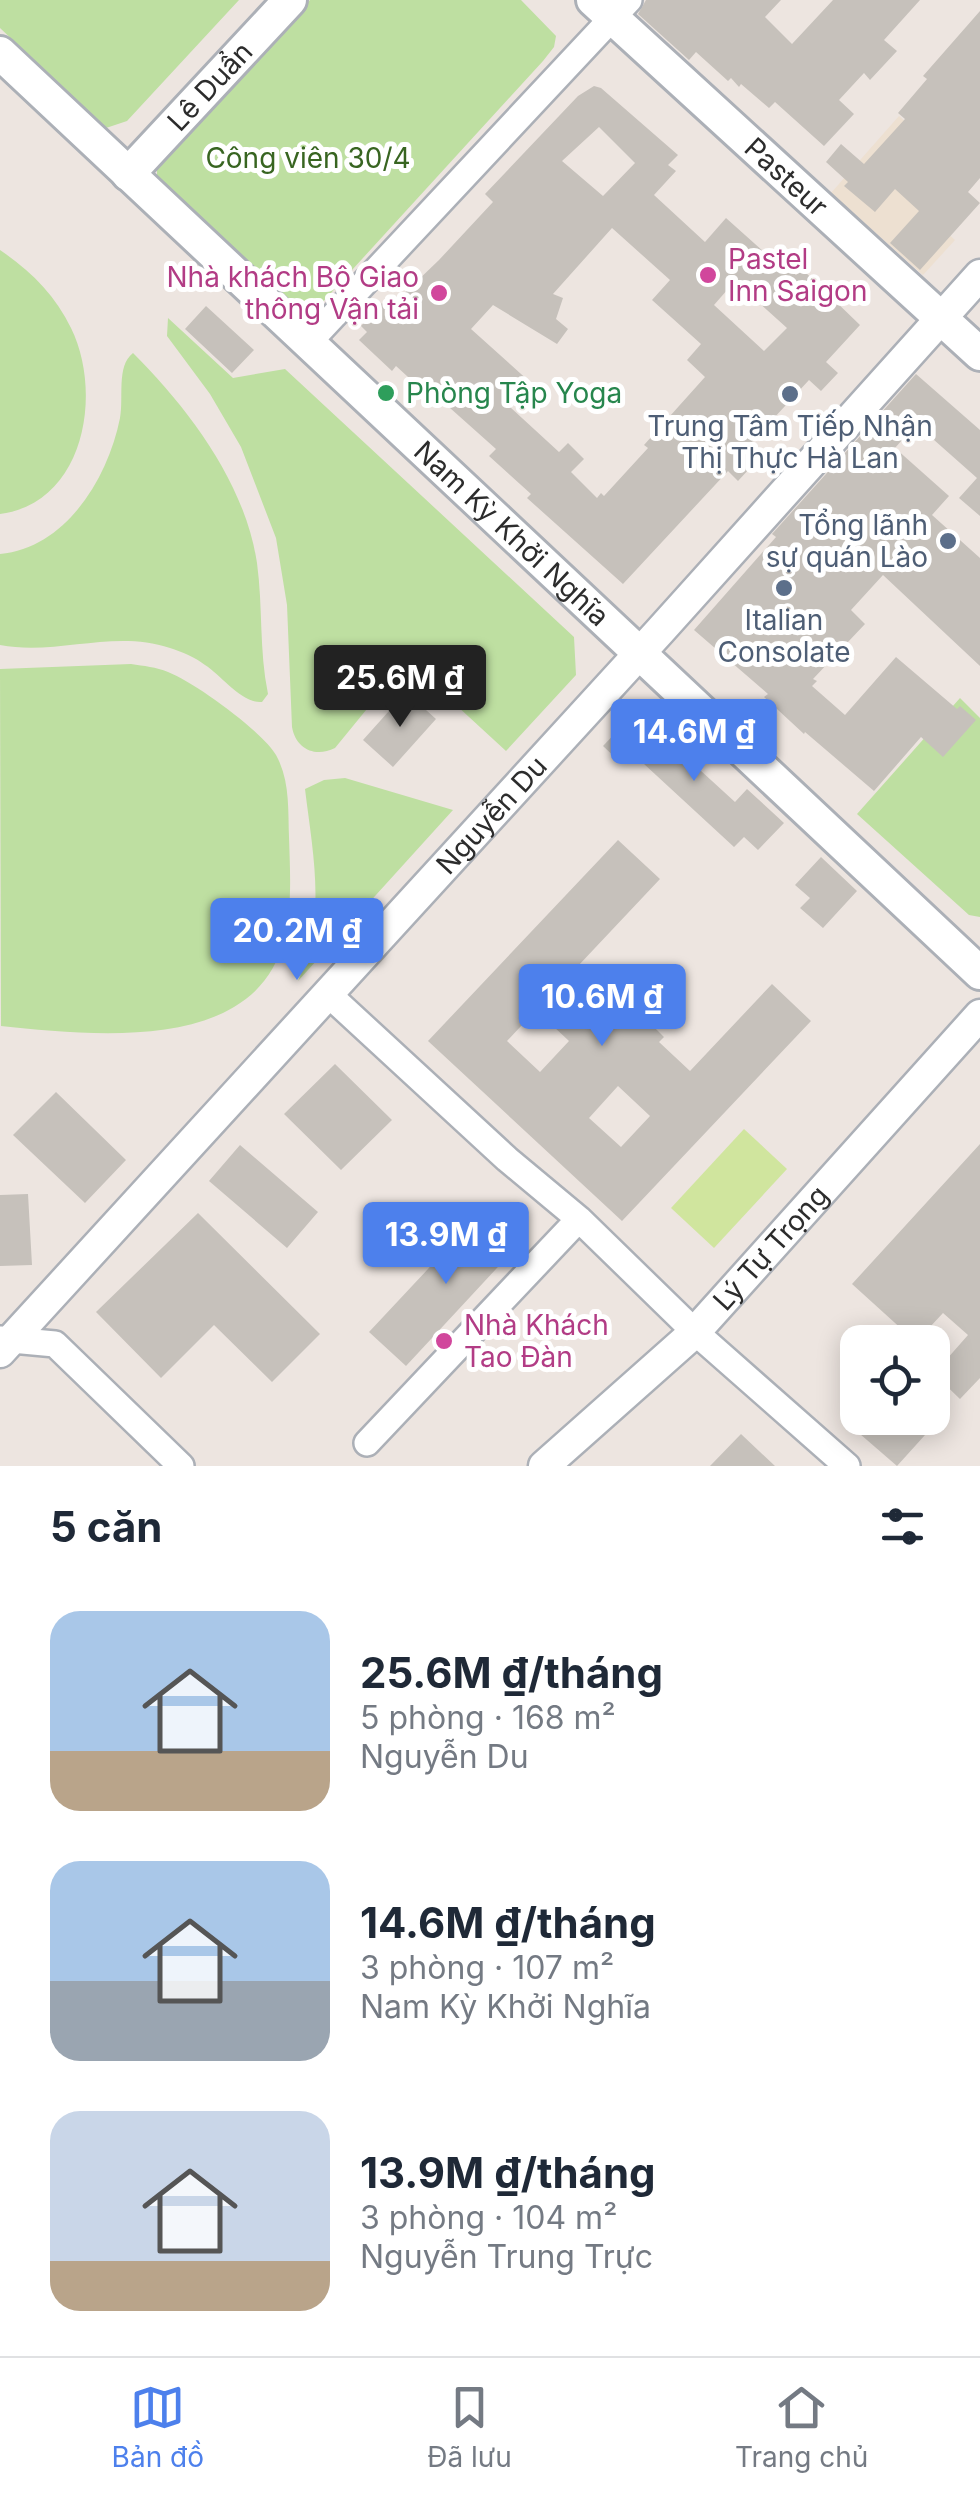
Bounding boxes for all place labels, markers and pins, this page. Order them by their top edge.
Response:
place label: Pastel Inn Saigon [728,242,867,308]
place label: Nhà khách Bộ Giao thông Vận tải [167,260,419,326]
marker: Pastel Inn Saigon [697,264,719,286]
marker: Nhà khách Bộ Giao thông Vận tải [428,282,450,304]
place label: Phòng Tập Yoga [406,376,622,410]
marker: Phòng Tập Yoga [375,382,397,404]
marker: Trung Tâm Tiếp Nhận Thị Thực Hà Lan [779,383,801,405]
place label: Trung Tâm Tiếp Nhận Thị Thực Hà Lan [647,409,933,475]
place label: Tổng lãnh sự quán Lào [766,508,928,574]
marker: Tổng lãnh sự quán Lào [937,530,959,552]
marker: Italian Consolate [773,577,795,599]
place label: Italian Consolate [717,603,851,669]
pin: 25.6M ₫ [308,645,492,730]
pin: 14.6M ₫ [602,699,786,784]
pin: 20.2M ₫ [205,898,389,983]
pin: 10.6M ₫ [510,964,694,1049]
pin: 13.9M ₫ [354,1202,538,1287]
place label: Nhà Khách Tao Đàn [464,1308,609,1374]
marker: Nhà Khách Tao Đàn [433,1330,455,1352]

